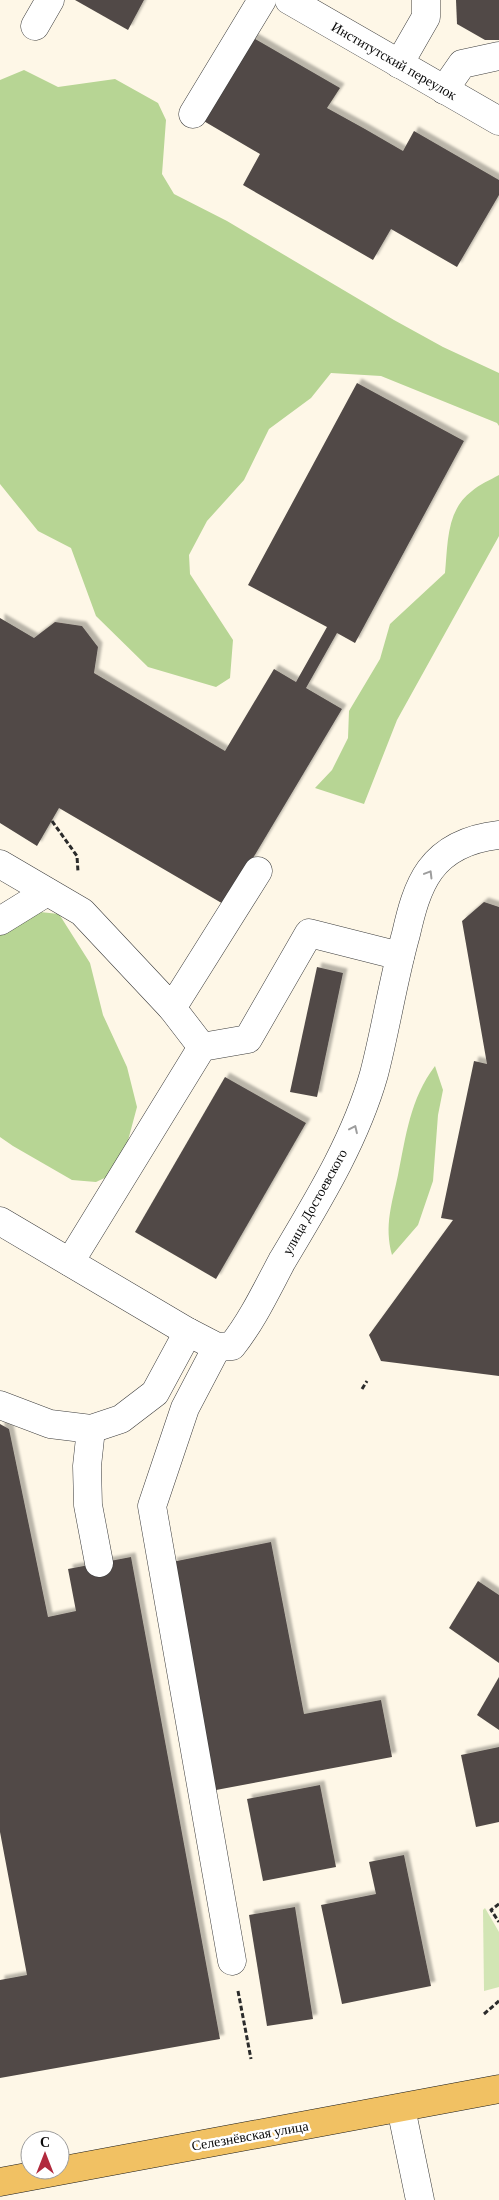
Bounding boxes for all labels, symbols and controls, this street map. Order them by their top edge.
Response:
street label: Институтский переулок [329,19,459,103]
one-way arrow [422,871,432,880]
one-way arrow [348,1125,358,1134]
street label: улица Достоевского [280,1146,350,1258]
street label: Селезнёвская улица [190,2118,310,2154]
north arrow [20,2130,70,2180]
text: С [40,2135,50,2150]

